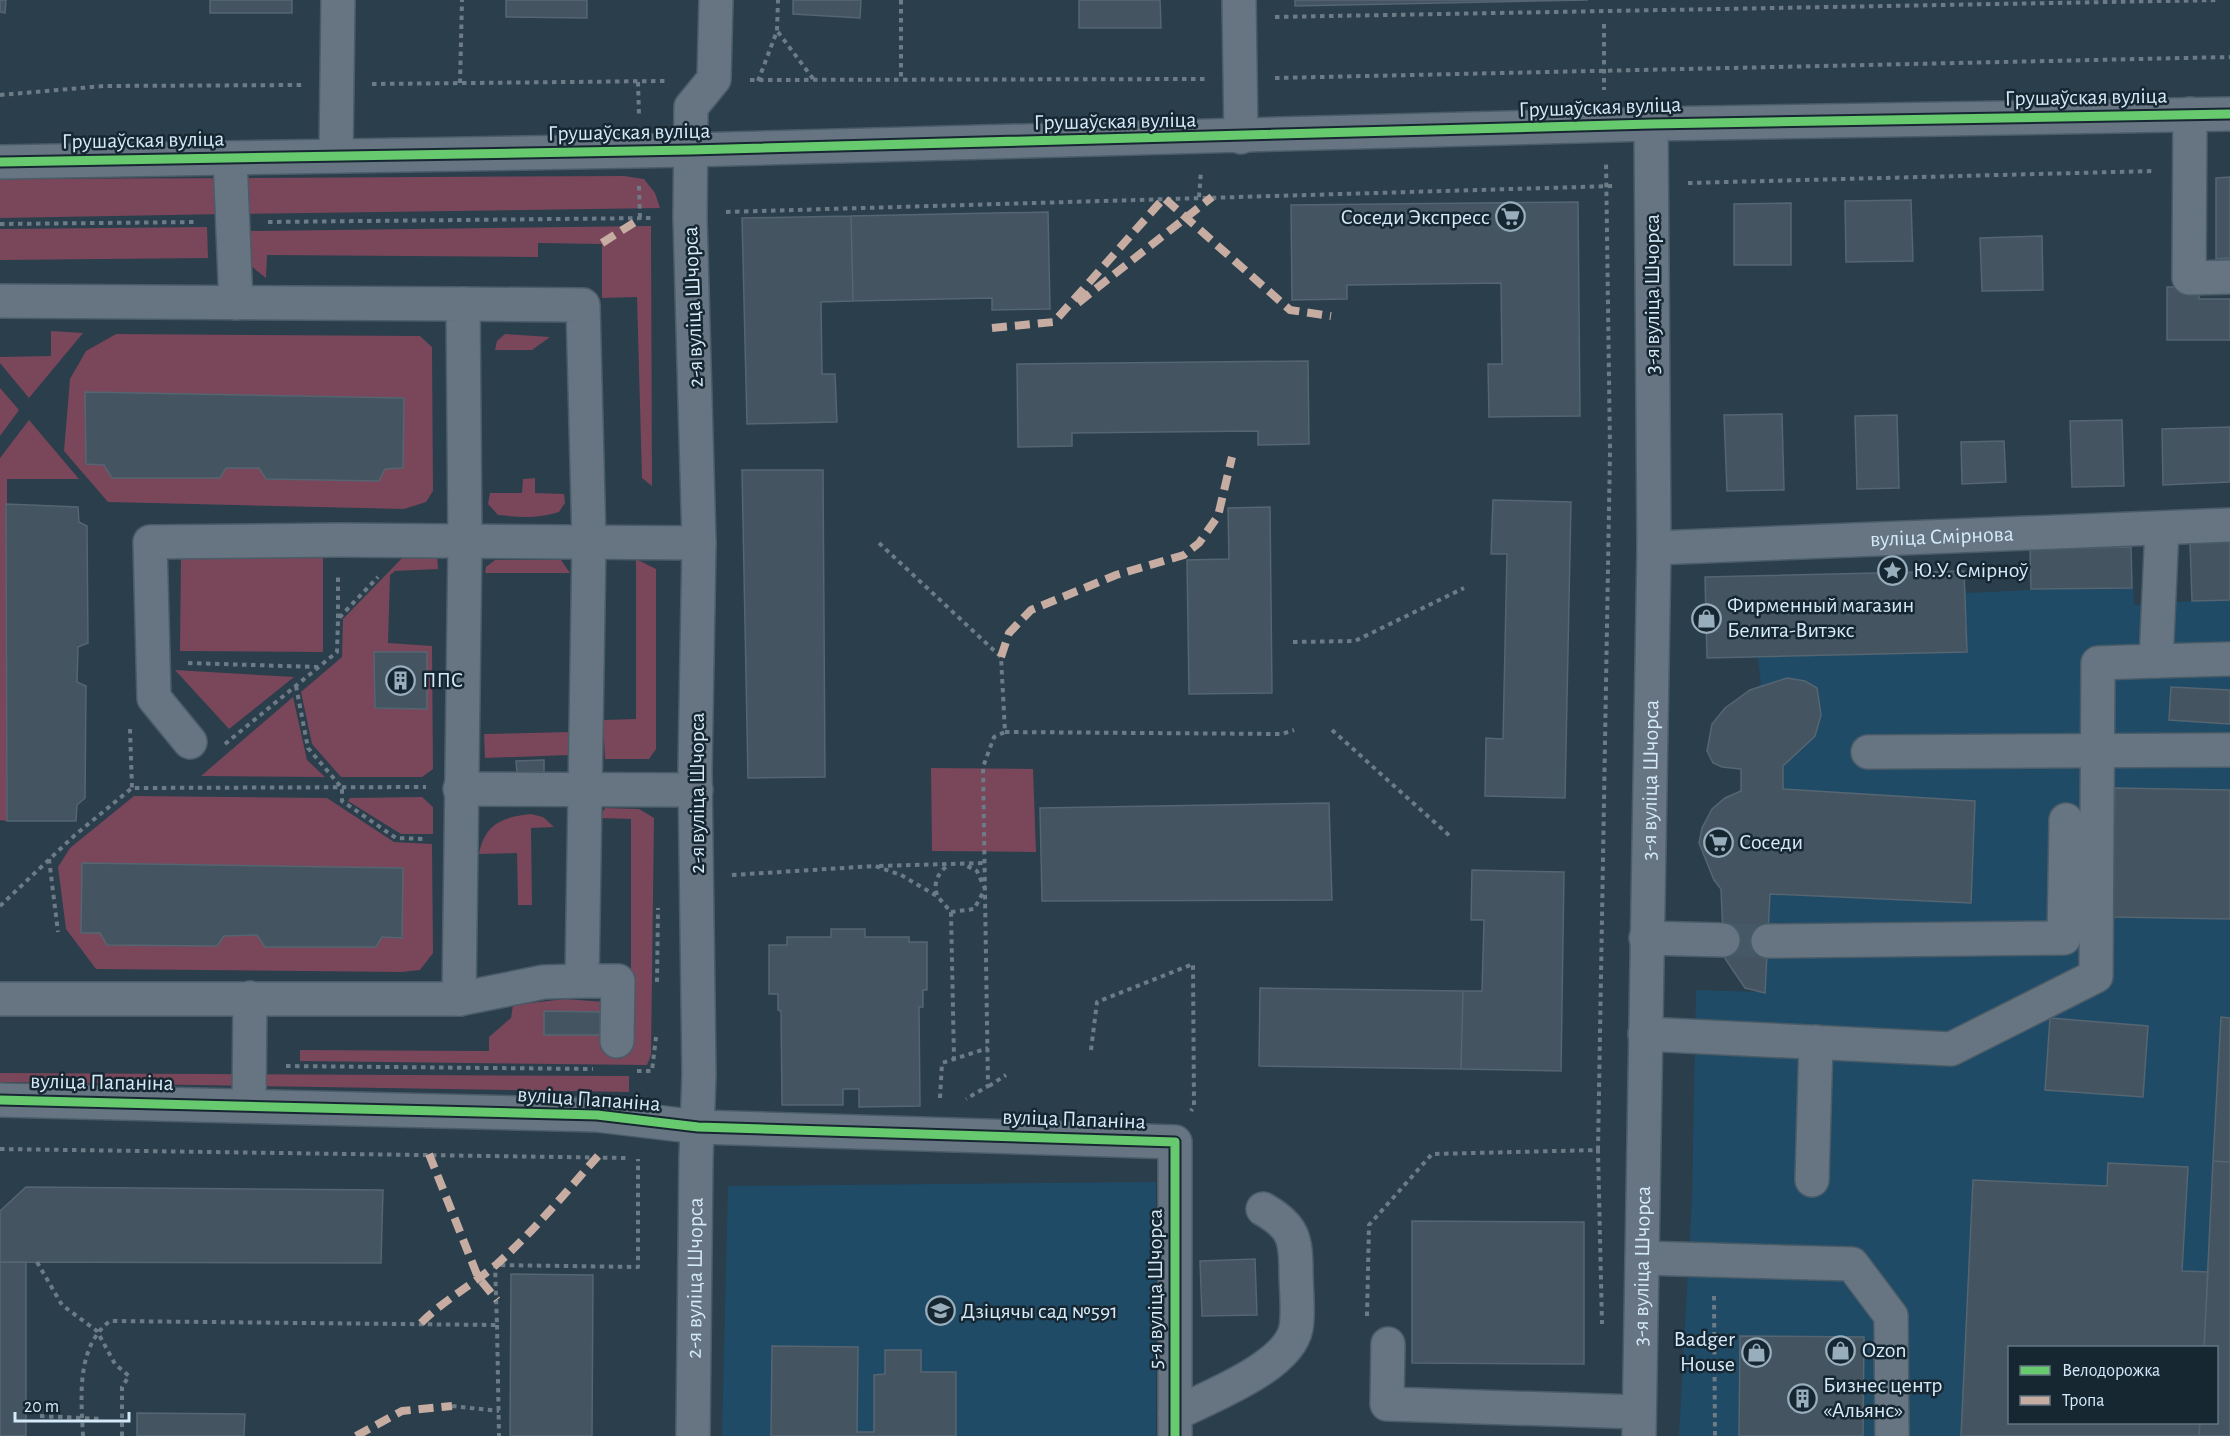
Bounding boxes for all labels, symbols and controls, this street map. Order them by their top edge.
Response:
street label: Грушаўская вуліца [2004,85,2168,109]
street label: Грушаўская вуліца [1518,93,1682,121]
street label: Грушаўская вуліца [1033,109,1197,133]
street label: Грушаўская вуліца [547,120,711,144]
street label: Грушаўская вуліца [61,128,225,152]
supermarket icon: Соседи Экспресс [1495,201,1527,233]
place label: Соседи Экспресс [1340,206,1490,228]
street label: 3-я вуліца Шчорса [1641,214,1663,374]
street label: 2-я вуліца Шчорса [679,226,707,388]
street label: вуліца Смірнова [1869,523,2014,550]
place icon: Ю.У. Смірноў [1876,554,1908,586]
place label: Ю.У. Смірноў [1913,559,2029,581]
place label: Фирменный магазин Белита-Витэкс [1727,594,1914,641]
shop icon: Фирменный магазин Белита-Витэкс [1690,602,1722,634]
building icon: ППС [385,664,417,696]
place label: ППС [422,669,463,691]
street label: 3-я вуліца Шчорса [1638,700,1662,860]
street label: 2-я вуліца Шчорса [686,712,708,874]
supermarket icon: Соседи [1702,826,1734,858]
place label: Соседи [1739,831,1803,853]
street label: вуліца Папаніна [30,1070,174,1094]
street label: вуліца Папаніна [517,1083,661,1115]
street label: вуліца Папаніна [1002,1106,1146,1132]
street label: 3-я вуліца Шчорса [1630,1186,1654,1346]
street label: 2-я вуліца Шчорса [683,1197,707,1359]
street label: 5-я вуліца Шчорса [1144,1209,1166,1369]
school or university icon: Дзіцячы сад №591 [924,1295,956,1327]
place label: Дзіцячы сад №591 [961,1300,1118,1322]
place label: Badger House [1674,1328,1735,1375]
shop icon: Ozon [1825,1334,1857,1366]
shop icon: Badger House [1740,1336,1772,1368]
place label: Ozon [1862,1339,1907,1361]
legend [2008,1346,2218,1424]
text: Велодорожка [2062,1362,2160,1380]
place label: Бизнес центр «Альянс» [1823,1374,1942,1421]
building icon: Бизнес центр «Альянс» [1786,1382,1818,1414]
scale bar [15,1385,129,1423]
text: Тропа [2062,1392,2105,1410]
text: 20 m [24,1398,59,1416]

